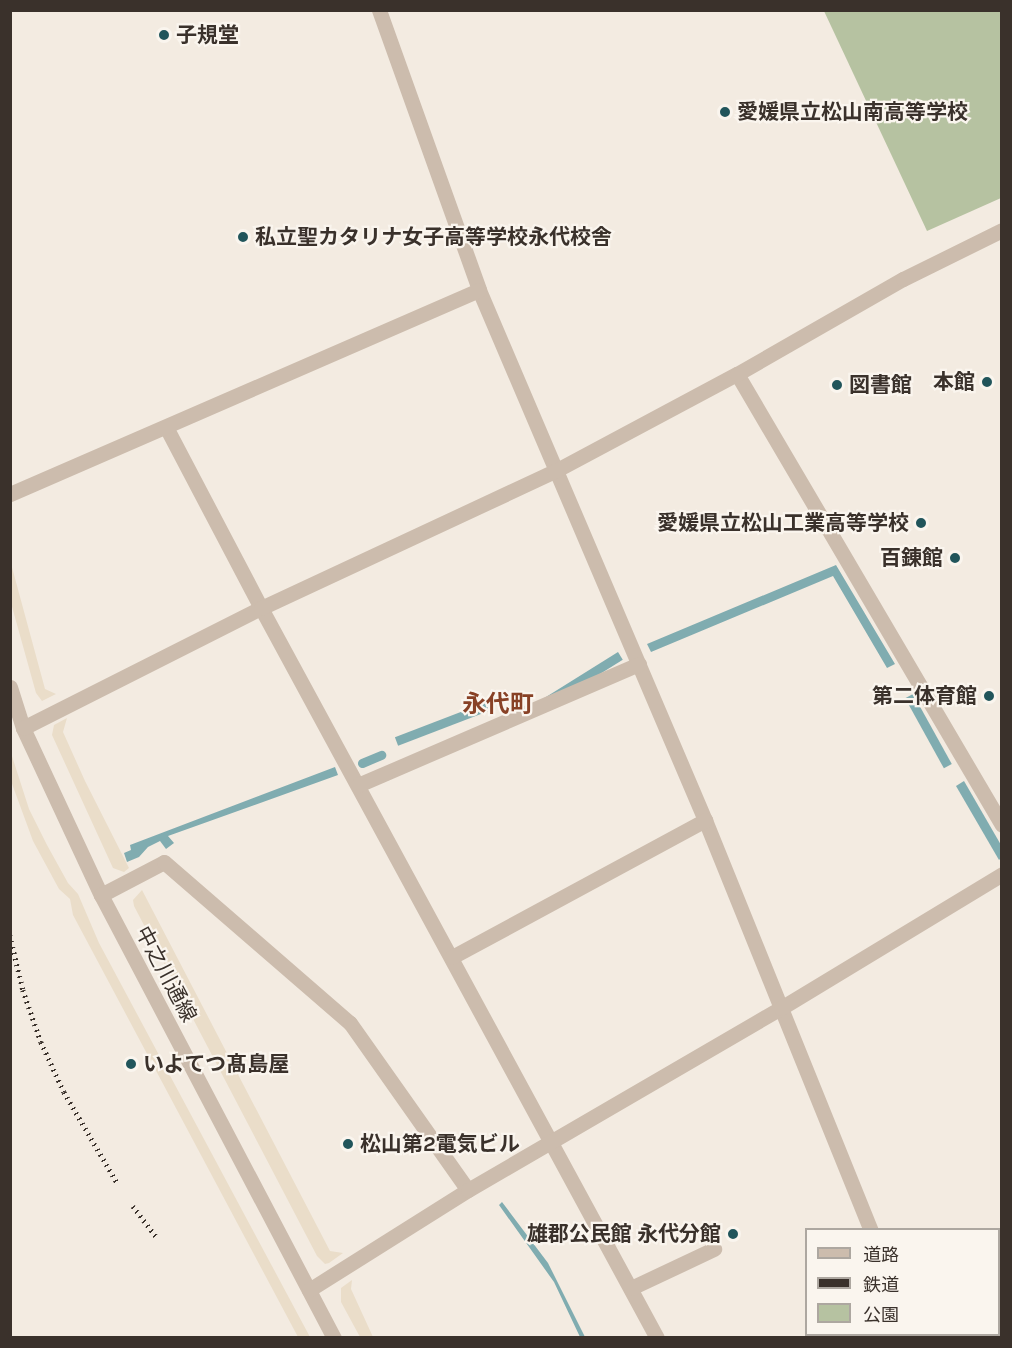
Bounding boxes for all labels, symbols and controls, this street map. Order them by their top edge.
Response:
place label: 子規堂 [176,22,239,48]
marker: 子規堂 [157,28,171,42]
place label: 愛媛県立松山南高等学校 [737,99,968,125]
marker: 愛媛県立松山南高等学校 [718,105,732,119]
place label: 私立聖カタリナ女子高等学校永代校舎 [255,224,612,250]
marker: 私立聖カタリナ女子高等学校永代校舎 [236,230,250,244]
place label: 本館 [933,369,975,395]
place label: 図書館 [849,372,912,398]
marker: 本館 [980,375,994,389]
marker: 図書館 [830,378,844,392]
place label: 愛媛県立松山工業高等学校 [657,510,909,536]
marker: 愛媛県立松山工業高等学校 [914,516,928,530]
place label: 百錬館 [880,545,943,571]
marker: 百錬館 [948,551,962,565]
place label: 第二体育館 [872,683,977,709]
marker: 第二体育館 [982,689,996,703]
district label: 永代町 [462,691,534,719]
street label: 中之川通線 [130,922,202,1026]
place label: いよてつ髙島屋 [143,1051,290,1077]
marker: いよてつ髙島屋 [124,1057,138,1071]
place label: 松山第2電気ビル [360,1131,520,1157]
marker: 松山第2電気ビル [341,1137,355,1151]
place label: 雄郡公民館 永代分館 [527,1221,721,1247]
marker: 雄郡公民館 永代分館 [726,1227,740,1241]
legend [805,1228,1000,1336]
text: 道路 [863,1244,899,1266]
text: 鉄道 [863,1274,899,1296]
text: 公園 [863,1304,899,1326]

